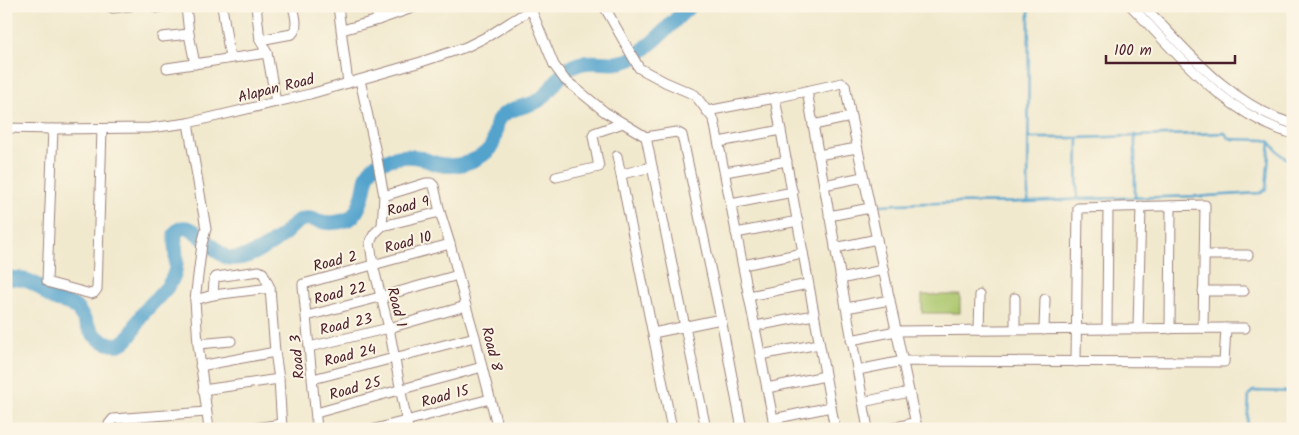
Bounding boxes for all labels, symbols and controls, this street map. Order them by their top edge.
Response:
scale bar [1106,32,1235,64]
text: 100 m [1114,39,1152,63]
street label: Alapan Road [235,68,318,110]
street label: Road 9 [384,190,433,224]
street label: Road 10 [382,225,435,261]
street label: Road 2 [311,245,360,279]
street label: Road 22 [311,276,369,312]
street label: Road 1 [379,285,413,330]
street label: Road 23 [318,307,375,343]
street label: Road 8 [474,324,508,375]
street label: Road 3 [284,333,312,380]
street label: Road 24 [322,338,379,374]
street label: Road 25 [327,370,385,407]
street label: Road 15 [419,379,473,415]

